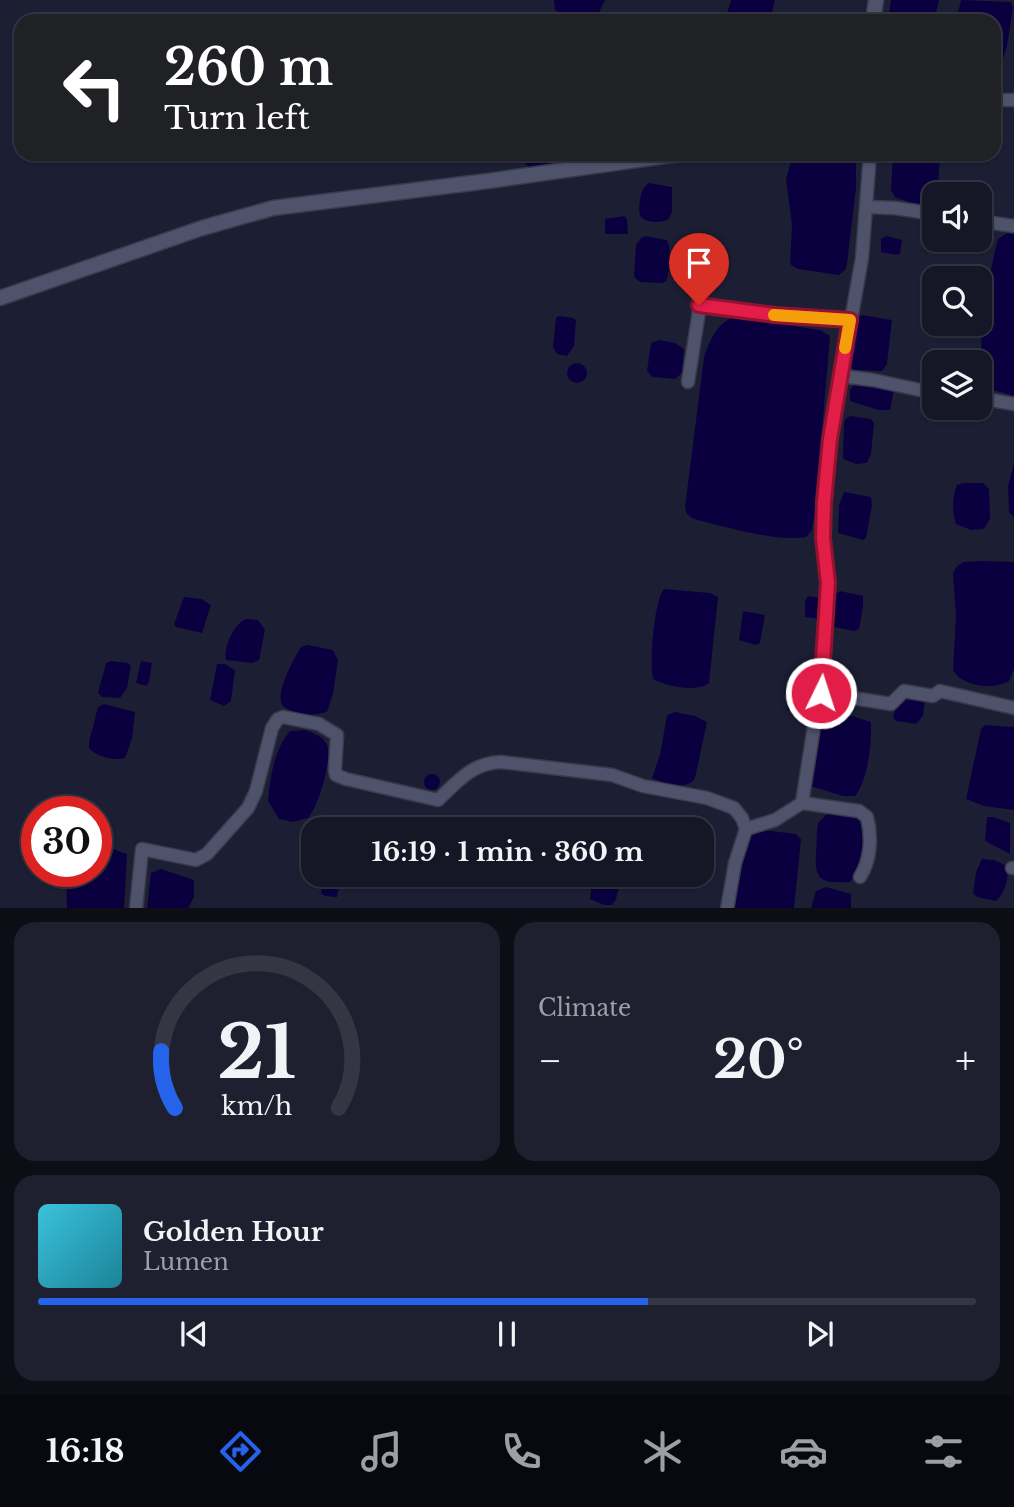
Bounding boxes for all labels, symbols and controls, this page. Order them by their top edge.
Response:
text: 260 m [164,37,333,98]
icon: left [49,42,140,133]
text: Turn left [164,98,310,138]
map controls [922,182,992,420]
button: sound [922,182,992,252]
pin [669,233,729,305]
icon: arrive [680,244,718,282]
button: search [922,266,992,336]
button: layers [922,350,992,420]
position arrow [784,656,858,730]
speed limit sign: 30 [21,796,112,887]
text: 16:19 · 1 min · 360 m [371,836,644,868]
text: Climate [538,994,631,1022]
text: 21 [217,1007,297,1098]
text: 20° [713,1028,804,1092]
text: − [538,1037,562,1084]
text: + [955,1037,976,1084]
text: km/h [222,1090,292,1121]
text: Golden Hour [143,1216,324,1248]
text: Lumen [143,1248,229,1276]
icon: previous [175,1315,213,1353]
icon: pause [488,1315,526,1353]
icon: next [801,1315,839,1353]
icon: directions [216,1427,265,1476]
icon: music [357,1427,406,1476]
icon: phone [497,1427,546,1476]
icon: climate [638,1427,687,1476]
icon: car [779,1427,828,1476]
icon: filters [919,1427,968,1476]
text: 16:18 [46,1431,125,1471]

